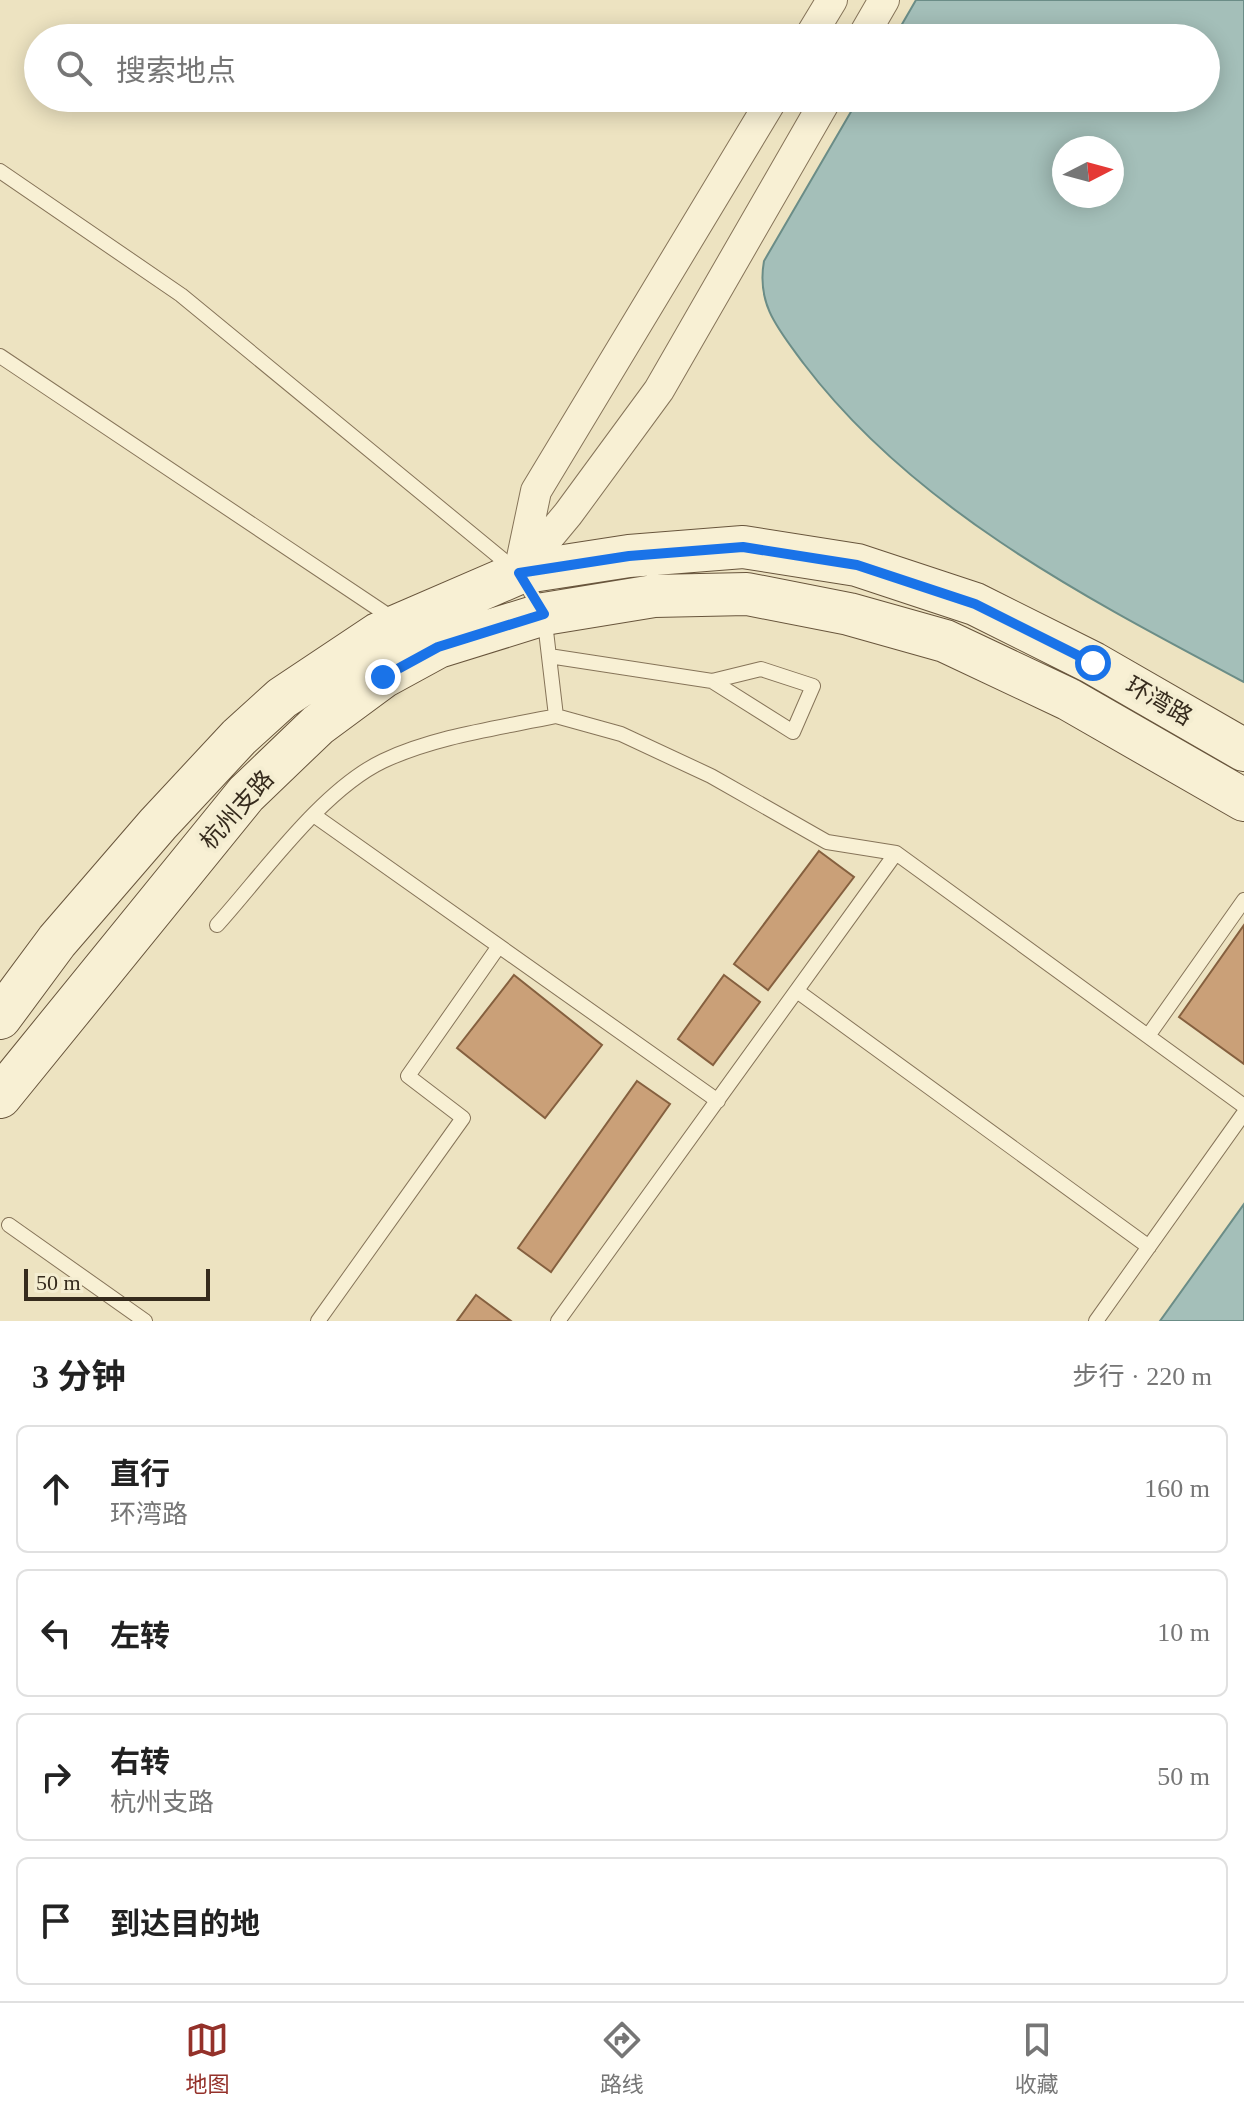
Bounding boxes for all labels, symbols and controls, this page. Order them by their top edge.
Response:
search box [24,24,1220,112]
icon: search [52,46,96,90]
text: 搜索地点 [116,54,236,87]
north arrow [1052,136,1124,208]
route start [1075,645,1111,681]
route end [365,659,401,695]
street label: 环湾路 [1121,672,1197,730]
street label: 杭州支路 [195,766,279,854]
scale bar [24,1265,210,1301]
text: 50 m [36,1270,81,1295]
text: 3 分钟 [32,1358,126,1395]
text: 步行 · 220 m [1073,1362,1212,1391]
text: 直行 [110,1457,170,1490]
icon: ahead [34,1467,78,1511]
text: 160 m [1144,1474,1210,1503]
text: 环湾路 [110,1500,188,1529]
icon: left [34,1611,78,1655]
text: 10 m [1157,1618,1210,1647]
text: 左转 [110,1619,170,1652]
text: 右转 [110,1745,170,1778]
icon: right [34,1755,78,1799]
text: 50 m [1157,1762,1210,1791]
text: 杭州支路 [110,1788,214,1817]
icon: arrive [34,1899,78,1943]
text: 到达目的地 [110,1907,260,1940]
tab: 地图 [185,2018,229,2098]
tab: 路线 [600,2018,644,2098]
tab: 收藏 [1015,2018,1059,2098]

